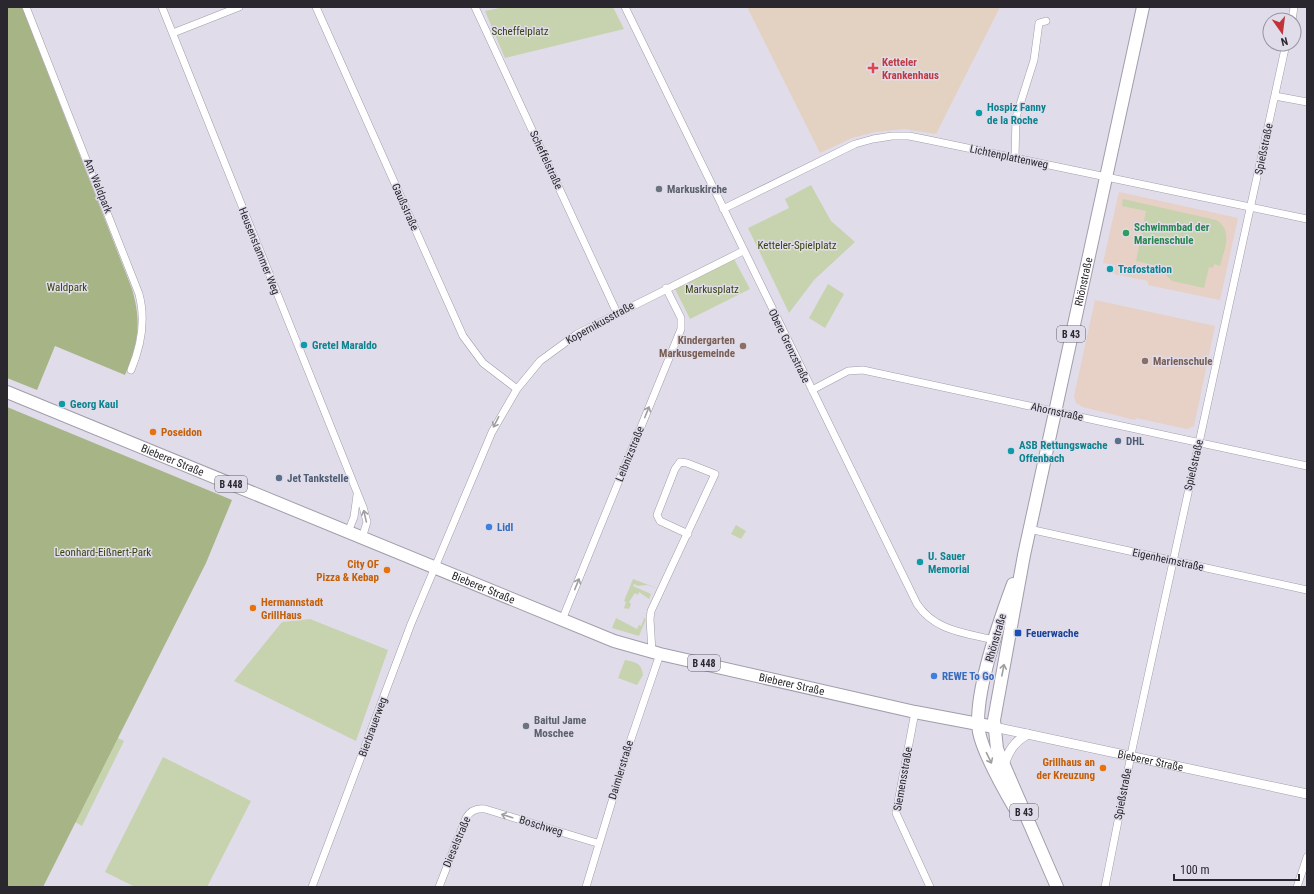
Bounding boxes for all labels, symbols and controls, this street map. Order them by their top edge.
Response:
north arrow [1262,12,1302,52]
park label: Scheffelplatz [491,25,549,38]
text: N [1279,34,1289,48]
place label: Ketteler Krankenhaus [882,56,939,82]
marker: Ketteler Krankenhaus [867,62,879,74]
place label: Hospiz Fanny de la Roche [987,101,1046,127]
marker: Hospiz Fanny de la Roche [974,108,984,118]
street label: Spießstraße [1252,122,1276,176]
street label: Scheffelstraße [527,129,565,191]
street label: Lichtenplattenweg [969,142,1049,172]
street label: Am Waldpark [81,157,115,215]
street label: Gaußstraße [389,181,421,233]
place label: Markuskirche [667,183,727,196]
marker: Markuskirche [654,184,664,194]
street label: Heusenstammer Weg [236,206,282,296]
place label: Schwimmbad der Marienschule [1134,221,1210,247]
marker: Schwimmbad der Marienschule [1121,228,1131,238]
park label: Ketteler-Spielplatz [757,239,837,252]
street label: Rhönstraße [1072,256,1095,307]
place label: Trafostation [1118,263,1172,276]
marker: Trafostation [1105,264,1115,274]
park label: Waldpark [47,281,87,294]
park label: Markusplatz [685,283,739,296]
street label: Kopernikusstraße [564,299,636,347]
street label: Obere Grenzstraße [765,307,813,385]
road number: B 43 [1057,326,1085,342]
place label: Kindergarten Markusgemeinde [659,334,735,360]
place label: Gretel Maraldo [312,339,378,352]
marker: Gretel Maraldo [299,340,309,350]
marker: Kindergarten Markusgemeinde [738,341,748,351]
place label: Marienschule [1153,355,1213,368]
marker: Marienschule [1140,356,1150,366]
place label: Georg Kaul [70,398,118,411]
marker: Georg Kaul [57,399,67,409]
street label: Ahornstraße [1030,400,1084,424]
one-way arrow [644,406,652,418]
one-way arrow [492,416,499,428]
street label: Leibnizstraße [613,424,647,484]
place label: Poseidon [161,426,202,439]
marker: Poseidon [148,427,158,437]
place label: DHL [1126,435,1144,448]
marker: DHL [1113,436,1123,446]
street label: Spießstraße [1182,438,1206,492]
place label: ASB Rettungswache Offenbach [1019,439,1108,465]
street label: Bieberer Straße [139,441,206,479]
marker: ASB Rettungswache Offenbach [1006,446,1016,456]
place label: Jet Tankstelle [287,472,349,485]
marker: Jet Tankstelle [274,473,284,483]
road number: B 448 [215,476,247,492]
one-way arrow [361,509,368,522]
place label: Lidl [497,521,513,534]
marker: Lidl [484,522,494,532]
park label: Leonhard-Eißnert-Park [55,546,151,559]
street label: Eigenheimstraße [1131,546,1205,574]
place label: U. Sauer Memorial [928,550,970,576]
marker: U. Sauer Memorial [915,557,925,567]
place label: City OF Pizza & Kebap [316,558,380,584]
marker: City OF Pizza & Kebap [382,565,392,575]
street label: Bieberer Straße [450,569,517,606]
one-way arrow [574,578,581,590]
place label: Hermannstadt GrillHaus [261,596,324,622]
marker: Hermannstadt GrillHaus [248,603,258,613]
street label: Rhönstraße [983,612,1009,664]
place label: Feuerwache [1026,627,1079,640]
marker: Feuerwache [1013,628,1023,638]
road number: B 448 [688,655,720,671]
one-way arrow [999,663,1007,676]
street label: Bieberer Straße [758,670,826,698]
place label: REWE To Go [942,670,995,683]
marker: REWE To Go [929,671,939,681]
street label: Bierbrauerweg [356,695,390,759]
place label: Baitul Jame Moschee [534,714,586,740]
marker: Baitul Jame Moschee [521,721,531,731]
street label: Daimlerstraße [606,739,636,801]
street label: Siemensstraße [891,746,915,812]
street label: Bieberer Straße [1116,747,1185,774]
one-way arrow [986,751,993,763]
place label: Grillhaus an der Kreuzung [1036,756,1095,782]
marker: Grillhaus an der Kreuzung [1098,763,1108,773]
street label: Spießstraße [1112,767,1134,821]
road number: B 43 [1010,804,1038,820]
one-way arrow [501,811,513,819]
street label: Boschweg [518,813,564,839]
street label: Dieselstraße [440,814,474,870]
scale bar [1174,856,1299,882]
text: 100 m [1180,863,1210,877]

